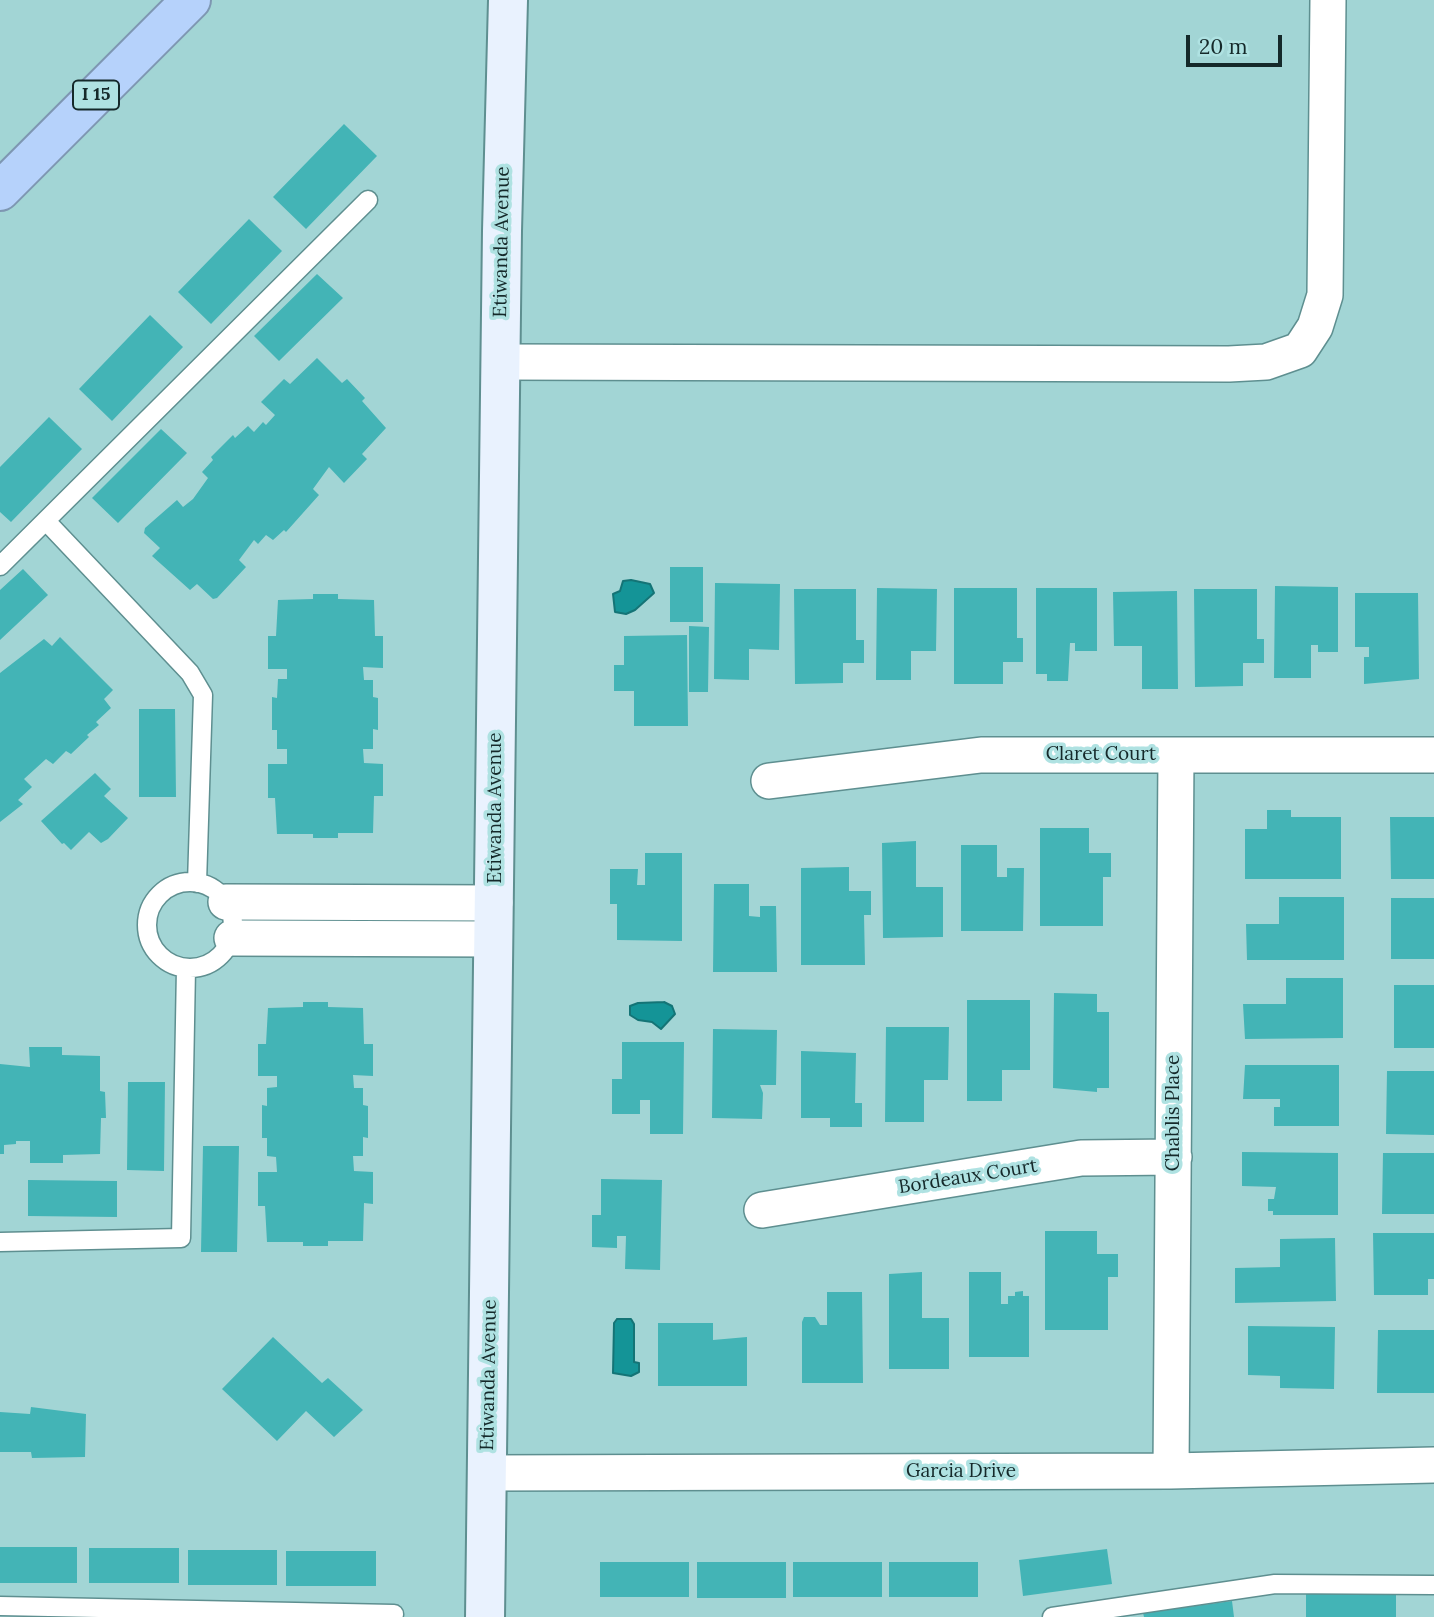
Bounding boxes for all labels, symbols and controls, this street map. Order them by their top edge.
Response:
scale bar [1189,21,1285,65]
text: 20 m [1199,33,1248,60]
road number: I 15 [73,80,119,110]
street label: Etiwanda Avenue [489,166,515,318]
street label: Etiwanda Avenue [485,732,507,884]
street label: Claret Court [1046,744,1156,766]
street label: Chablis Place [1163,1055,1185,1171]
street label: Bordeaux Court [897,1155,1039,1199]
street label: Etiwanda Avenue [476,1299,502,1451]
street label: Garcia Drive [906,1461,1016,1483]

